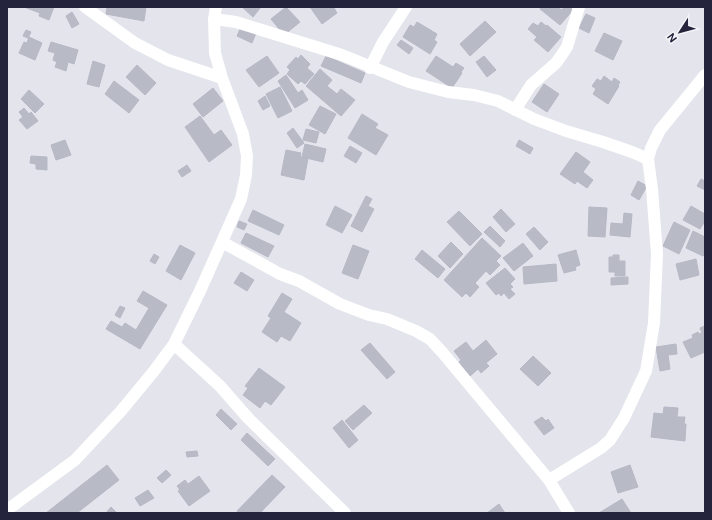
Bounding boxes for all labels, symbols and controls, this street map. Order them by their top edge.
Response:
north arrow [660,12,700,52]
text: N [664,31,680,45]

